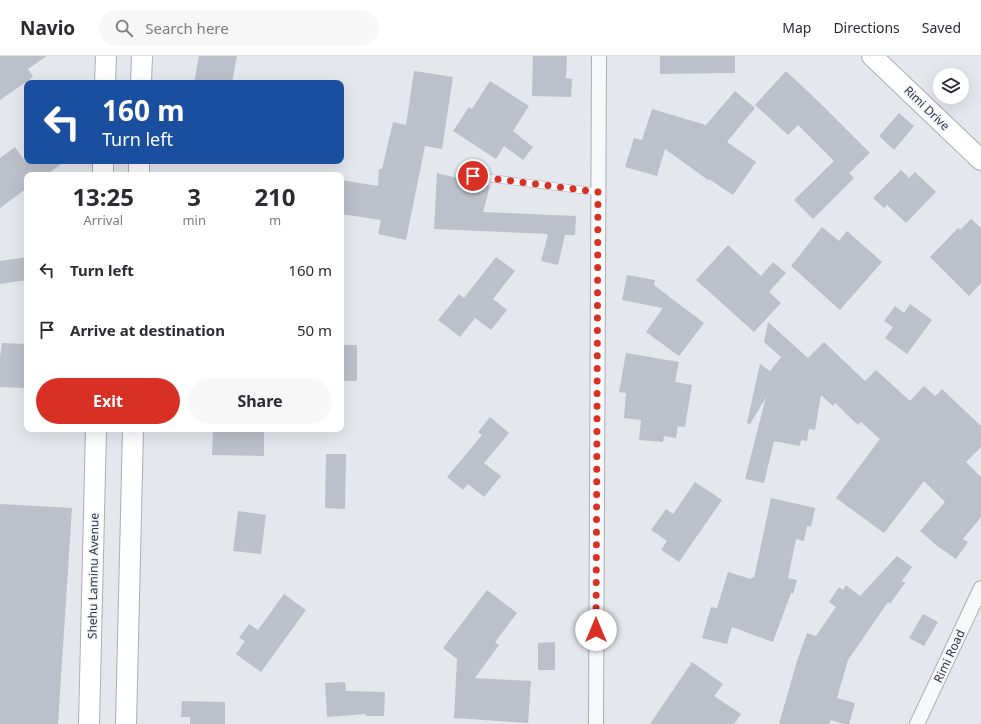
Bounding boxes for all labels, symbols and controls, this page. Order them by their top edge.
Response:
search box [99,10,379,46]
text: Navio [20,15,75,41]
icon: search [113,17,135,39]
text: Search here [145,18,229,38]
text: Map [782,18,811,37]
text: Directions [833,18,900,37]
text: Saved [922,18,961,37]
map controls [933,68,969,104]
button: layers [933,68,969,104]
street label: Rimi Drive [900,82,954,134]
text: 160 m [102,91,185,129]
icon: left [36,96,88,148]
text: Turn left [102,127,173,151]
pin [456,159,490,193]
icon: arrive [462,165,484,187]
text: 13:25 [72,180,134,213]
text: 3 [187,180,201,213]
text: 210 [254,180,296,213]
text: Arrival [83,211,123,229]
text: min [182,211,206,229]
text: m [269,211,281,229]
icon: left [36,259,58,281]
text: Turn left [70,260,134,280]
text: 160 m [288,260,332,280]
icon: arrive [36,319,58,341]
text: Arrive at destination [70,320,225,340]
text: 50 m [297,320,332,340]
button: Exit [36,378,180,424]
button: Share [188,378,332,424]
street label: Shehu Laminu Avenue [83,513,103,639]
position arrow [575,609,617,651]
street label: Rimi Road [929,627,969,685]

